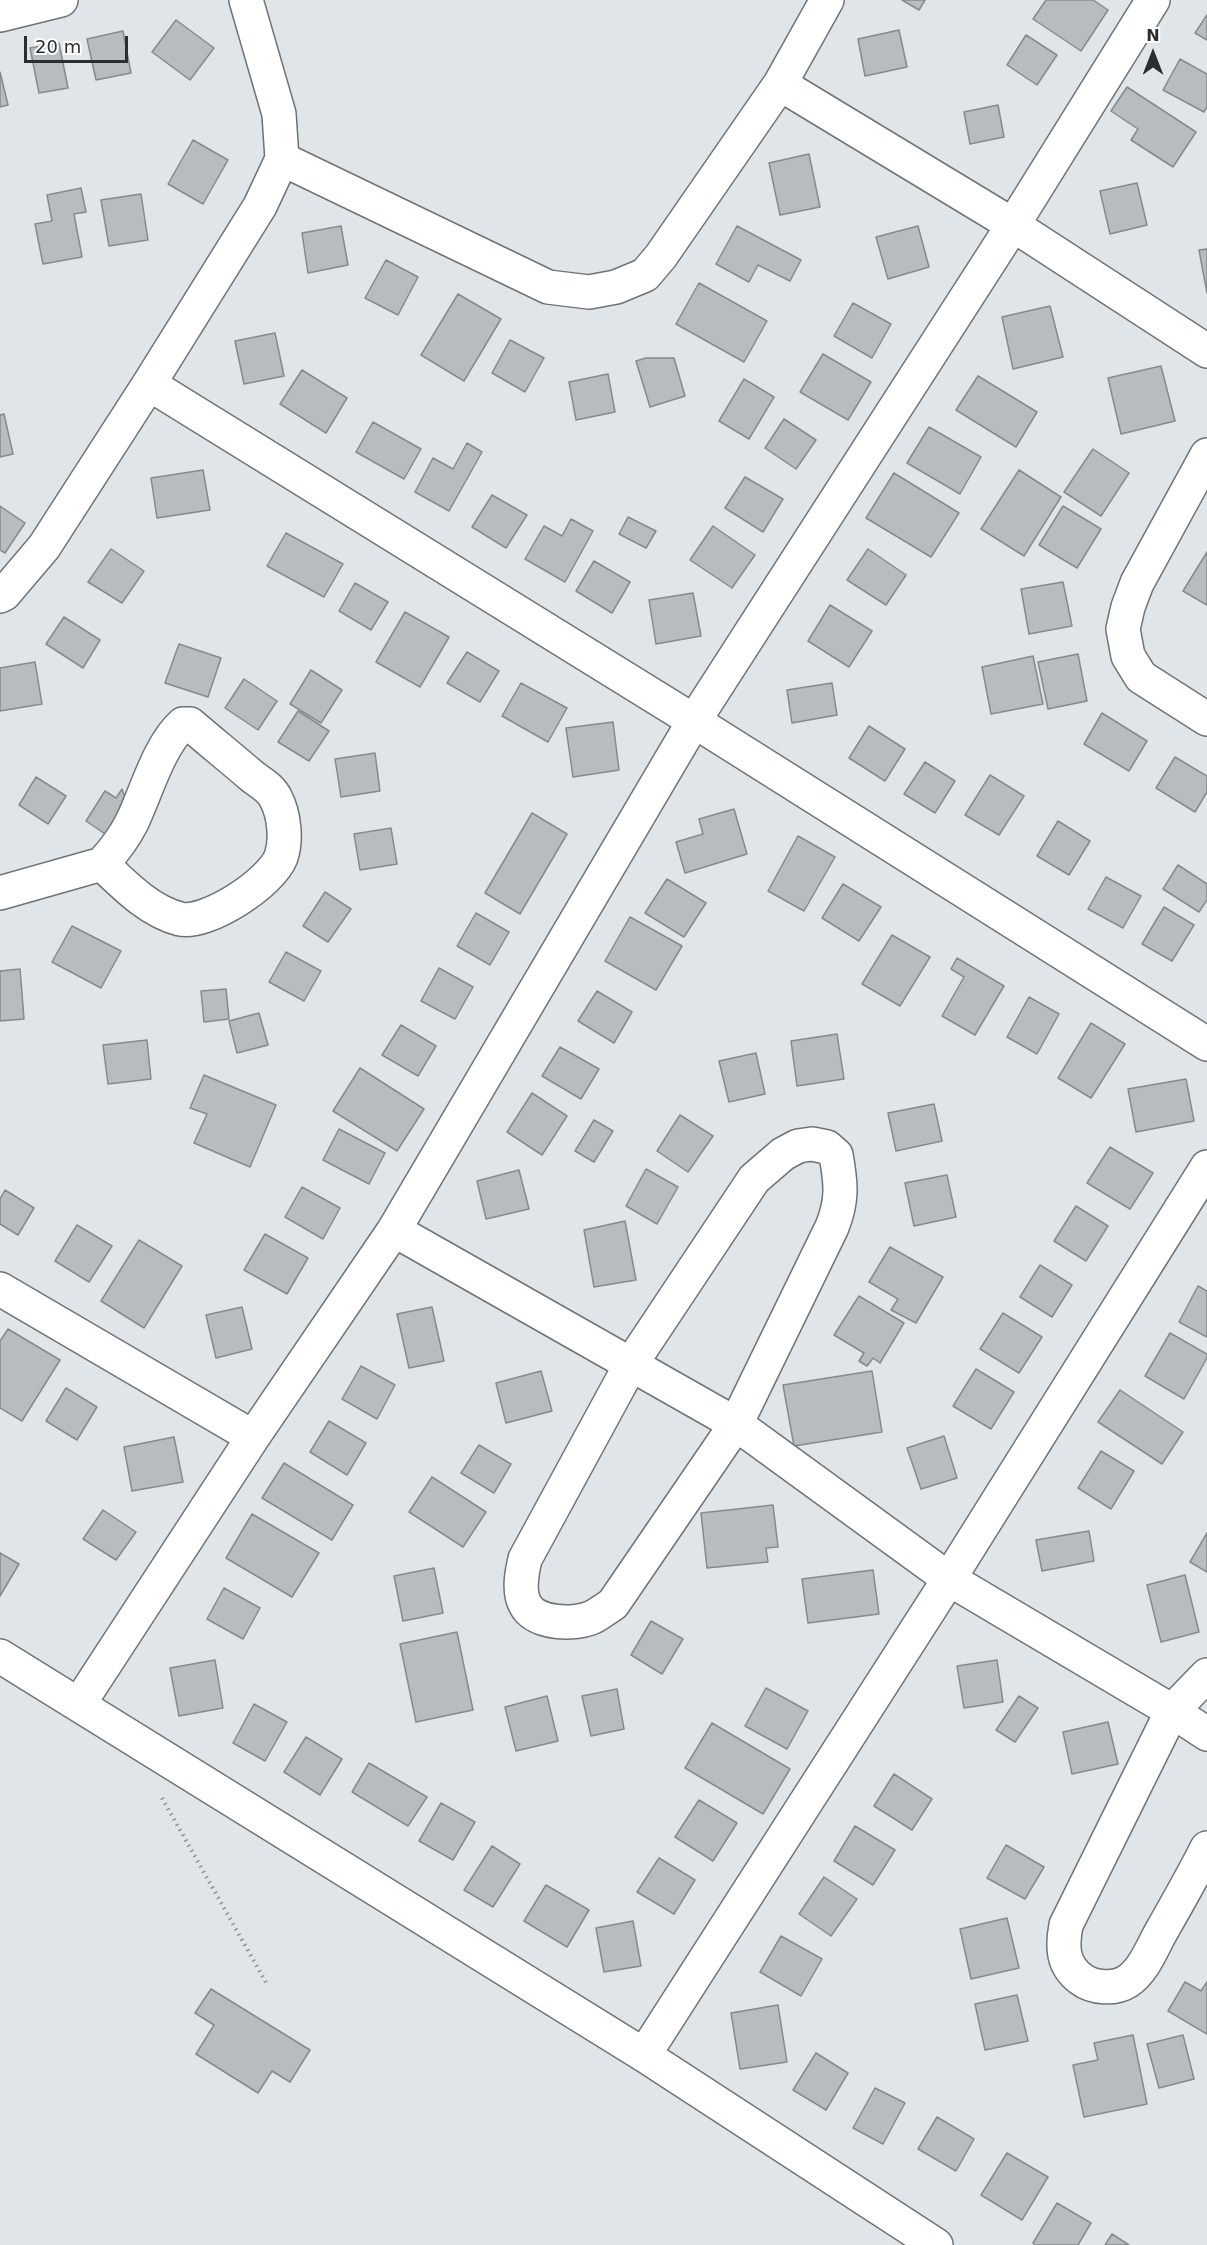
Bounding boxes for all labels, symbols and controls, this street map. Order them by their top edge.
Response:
scale bar [27,24,130,62]
north arrow [1123,24,1183,84]
text: N [1146,26,1160,45]
text: 20 m [35,36,81,57]

